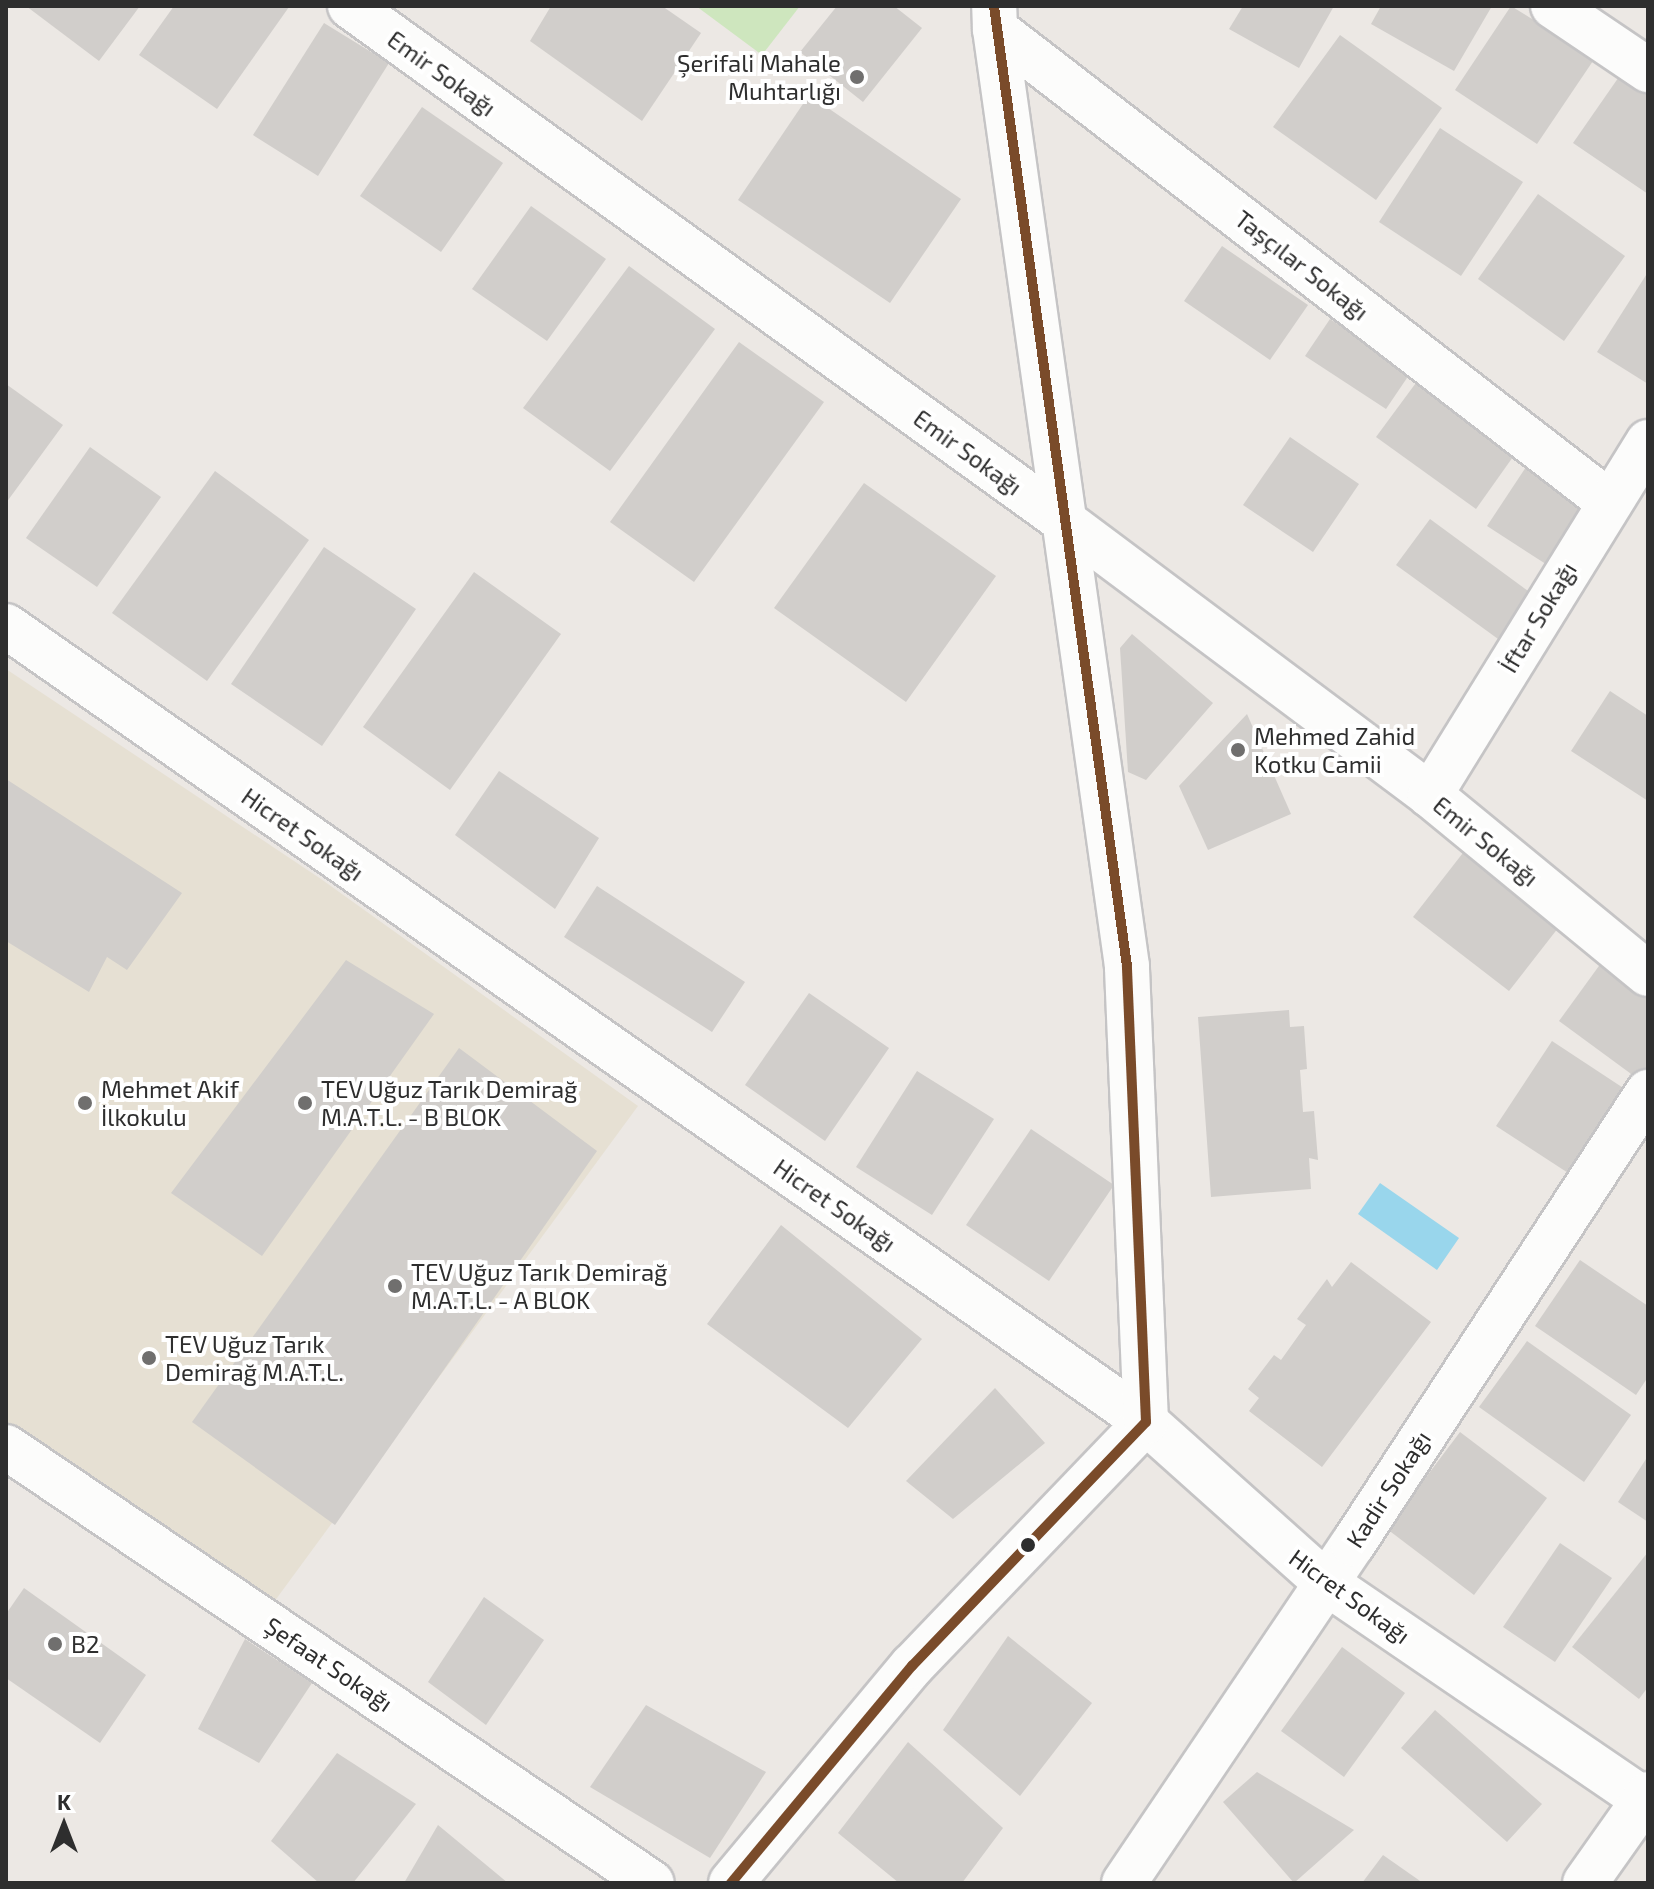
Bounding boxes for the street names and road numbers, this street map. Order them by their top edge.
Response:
street label: Emir Sokağı [382,24,502,122]
street label: Taşçılar Sokağı [1229,204,1375,326]
street label: Emir Sokağı [908,403,1028,501]
street label: İftar Sokağı [1494,556,1582,678]
street label: Hicret Sokağı [236,781,370,887]
street label: Emir Sokağı [1427,790,1545,892]
street label: Hicret Sokağı [768,1152,902,1258]
street label: Kadir Sokağı [1339,1425,1437,1553]
street label: Hicret Sokağı [1284,1543,1416,1649]
street label: Şefaat Sokağı [260,1611,398,1717]

